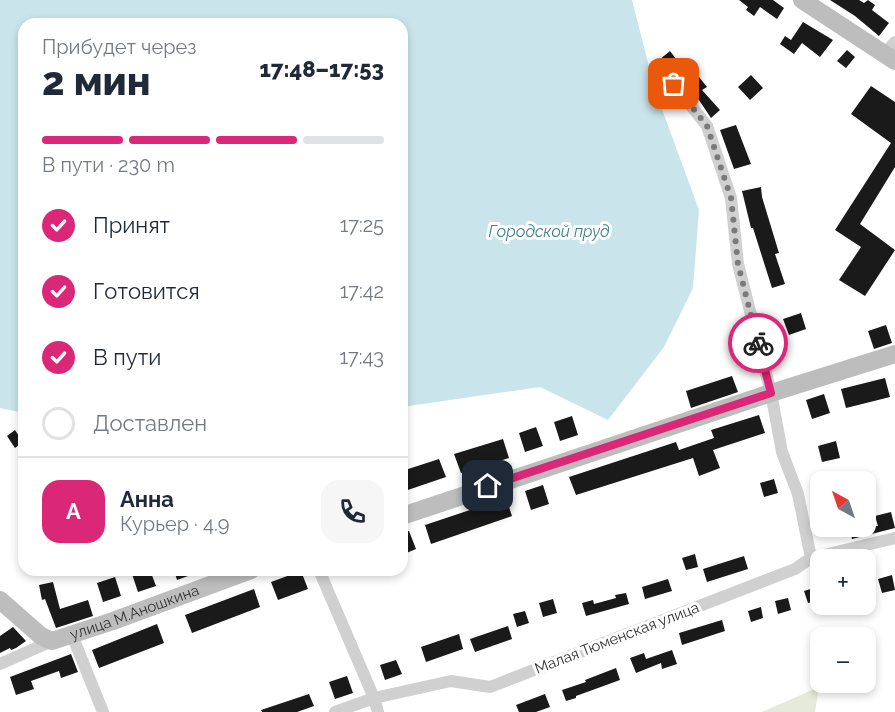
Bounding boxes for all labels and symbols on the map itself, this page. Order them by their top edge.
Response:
pin [648,58,699,109]
water label: Городской пруд [489,222,610,241]
courier [728,313,788,373]
pin [462,460,513,511]
north arrow [810,471,876,537]
street label: улица М.Аношкина [68,581,202,643]
street label: Малая Тюменская улица [532,598,702,678]

